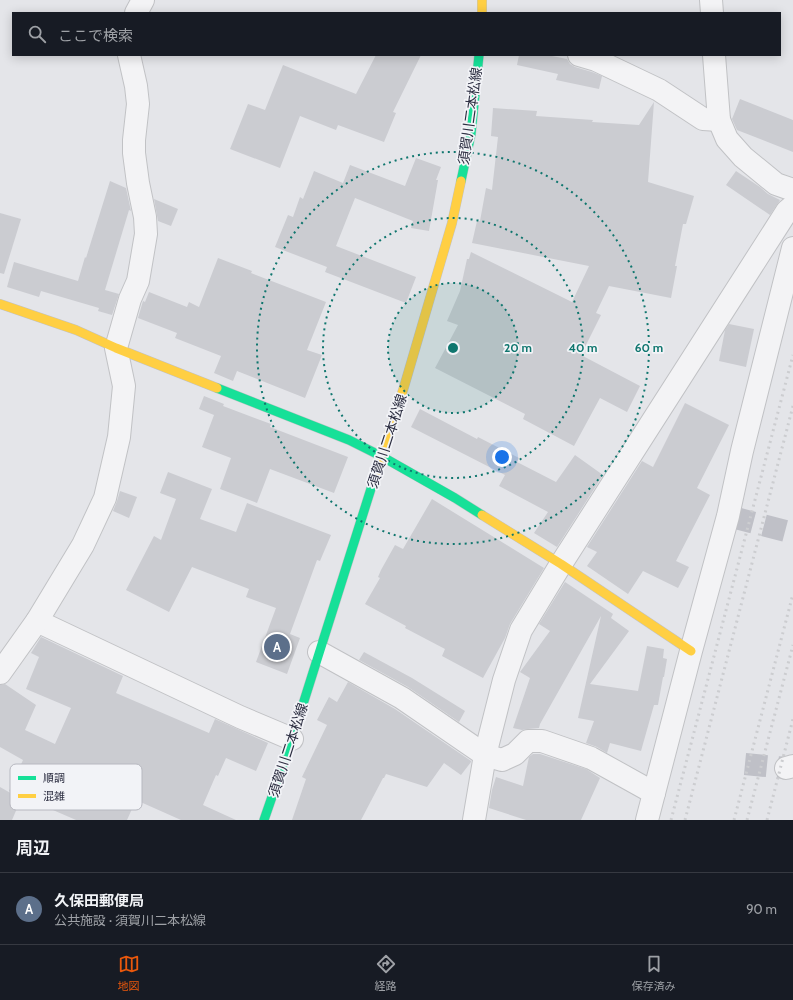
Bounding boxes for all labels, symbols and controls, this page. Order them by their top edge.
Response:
search box [12,12,781,56]
icon: search [26,23,48,45]
text: ここで検索 [58,27,133,45]
street label: 須賀川二本松線 [454,66,486,166]
text: 20 m [504,340,532,355]
text: 40 m [568,340,598,355]
text: 60 m [635,340,663,355]
centre of rings [446,341,460,355]
street label: 須賀川二本松線 [363,392,411,490]
your location [492,447,512,467]
pin: A [264,632,290,662]
street label: 須賀川二本松線 [264,701,312,799]
legend [10,764,142,810]
text: 順調 [43,771,65,785]
text: 混雑 [43,789,65,803]
text: 周辺 [16,838,50,858]
text: 久保田郵便局 [54,892,144,910]
text: A [25,901,33,917]
text: 90 m [746,901,777,917]
text: 公共施設 · 須賀川二本松線 [54,912,206,928]
tab: 地図 [118,953,140,993]
tab: 経路 [375,953,397,993]
tab: 保存済み [632,953,676,993]

